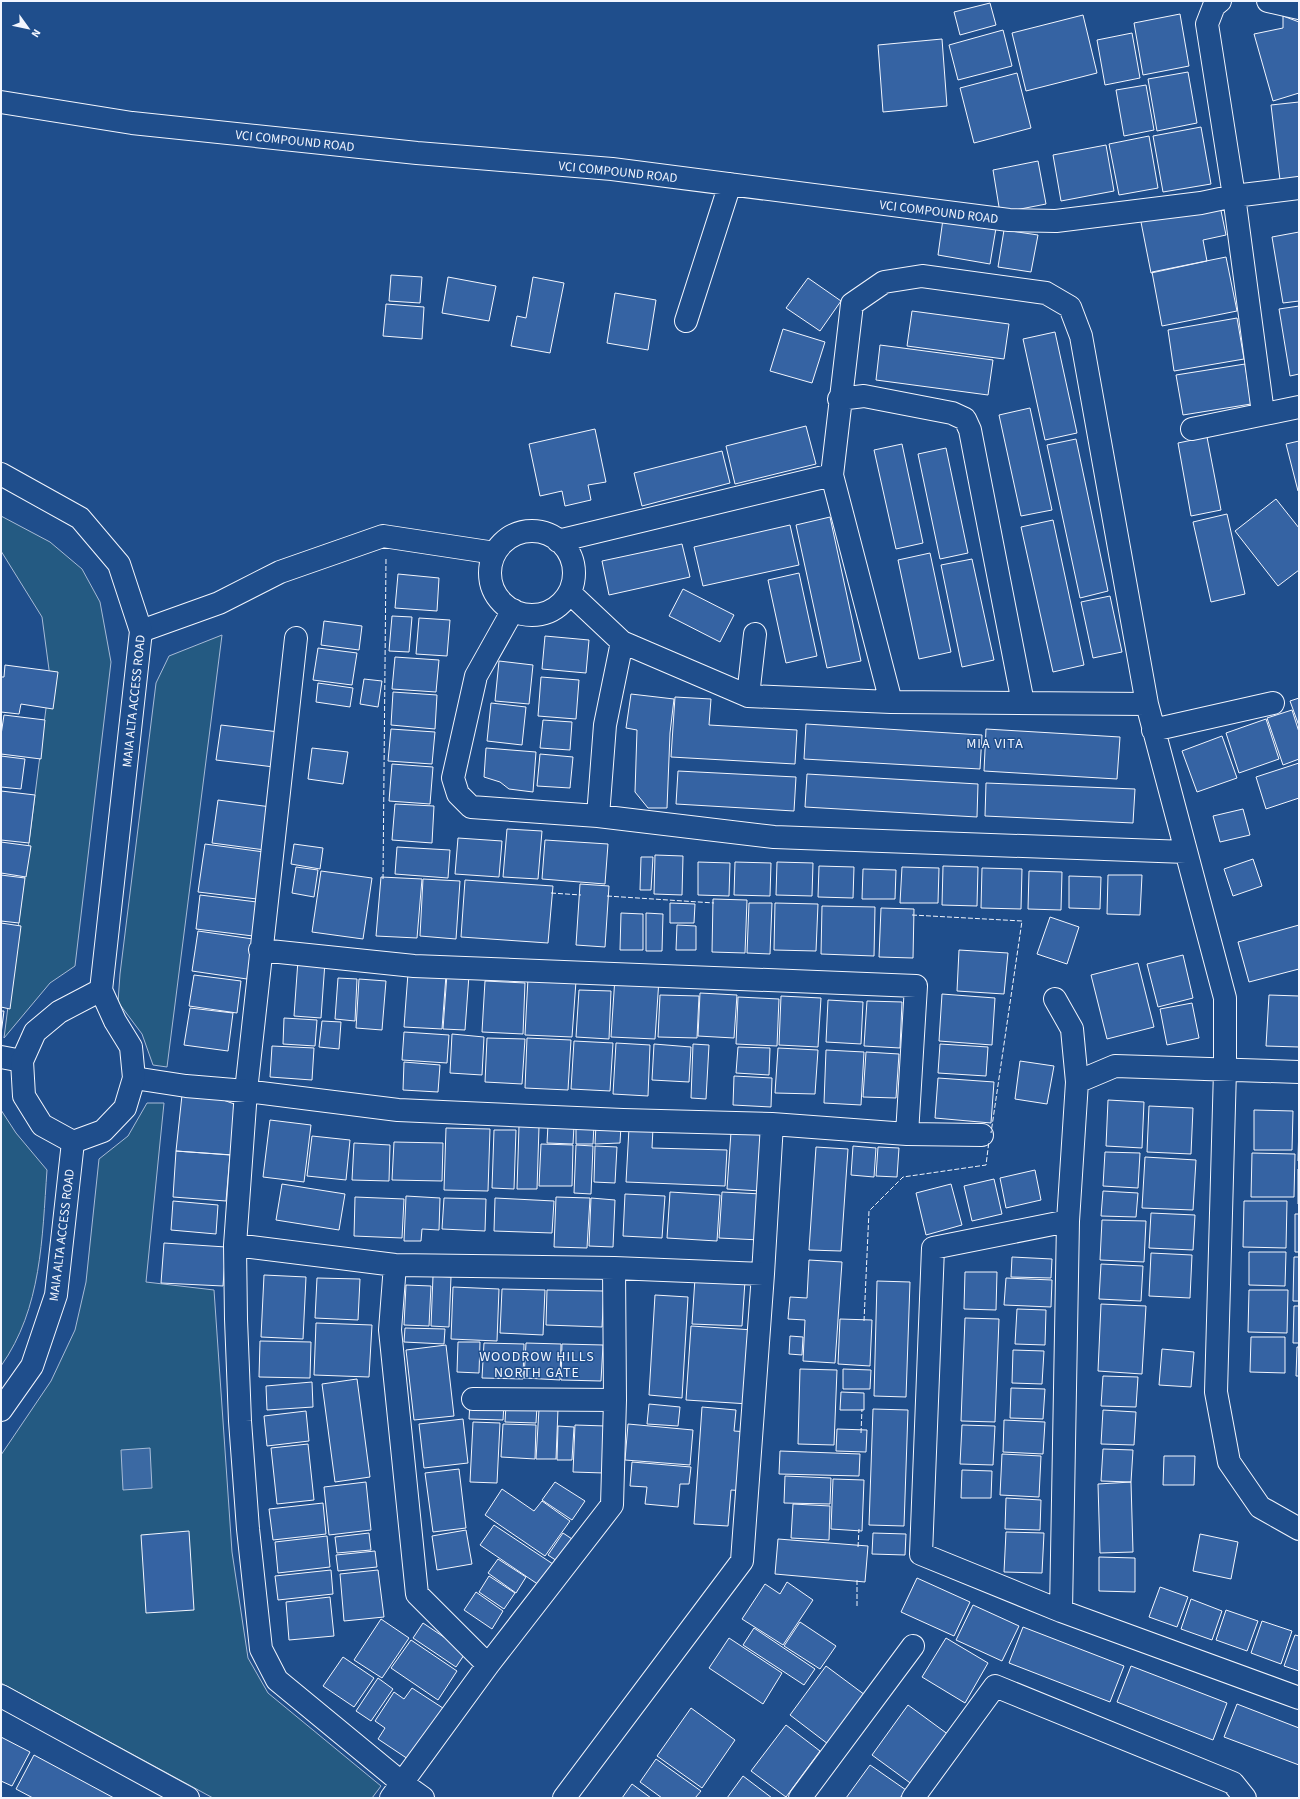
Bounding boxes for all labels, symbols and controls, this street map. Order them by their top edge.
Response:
north arrow [8,8,48,48]
text: N [28,26,44,40]
street label: VCI COMPOUND ROAD [235,126,355,156]
street label: VCI COMPOUND ROAD [558,157,678,187]
street label: VCI COMPOUND ROAD [878,196,999,228]
street label: MAIA ALTA ACCESS ROAD [118,634,150,768]
district label: MIA VITA [966,734,1024,754]
street label: MAIA ALTA ACCESS ROAD [45,1168,79,1302]
district label: WOODROW HILLS NORTH GATE [479,1347,595,1383]

